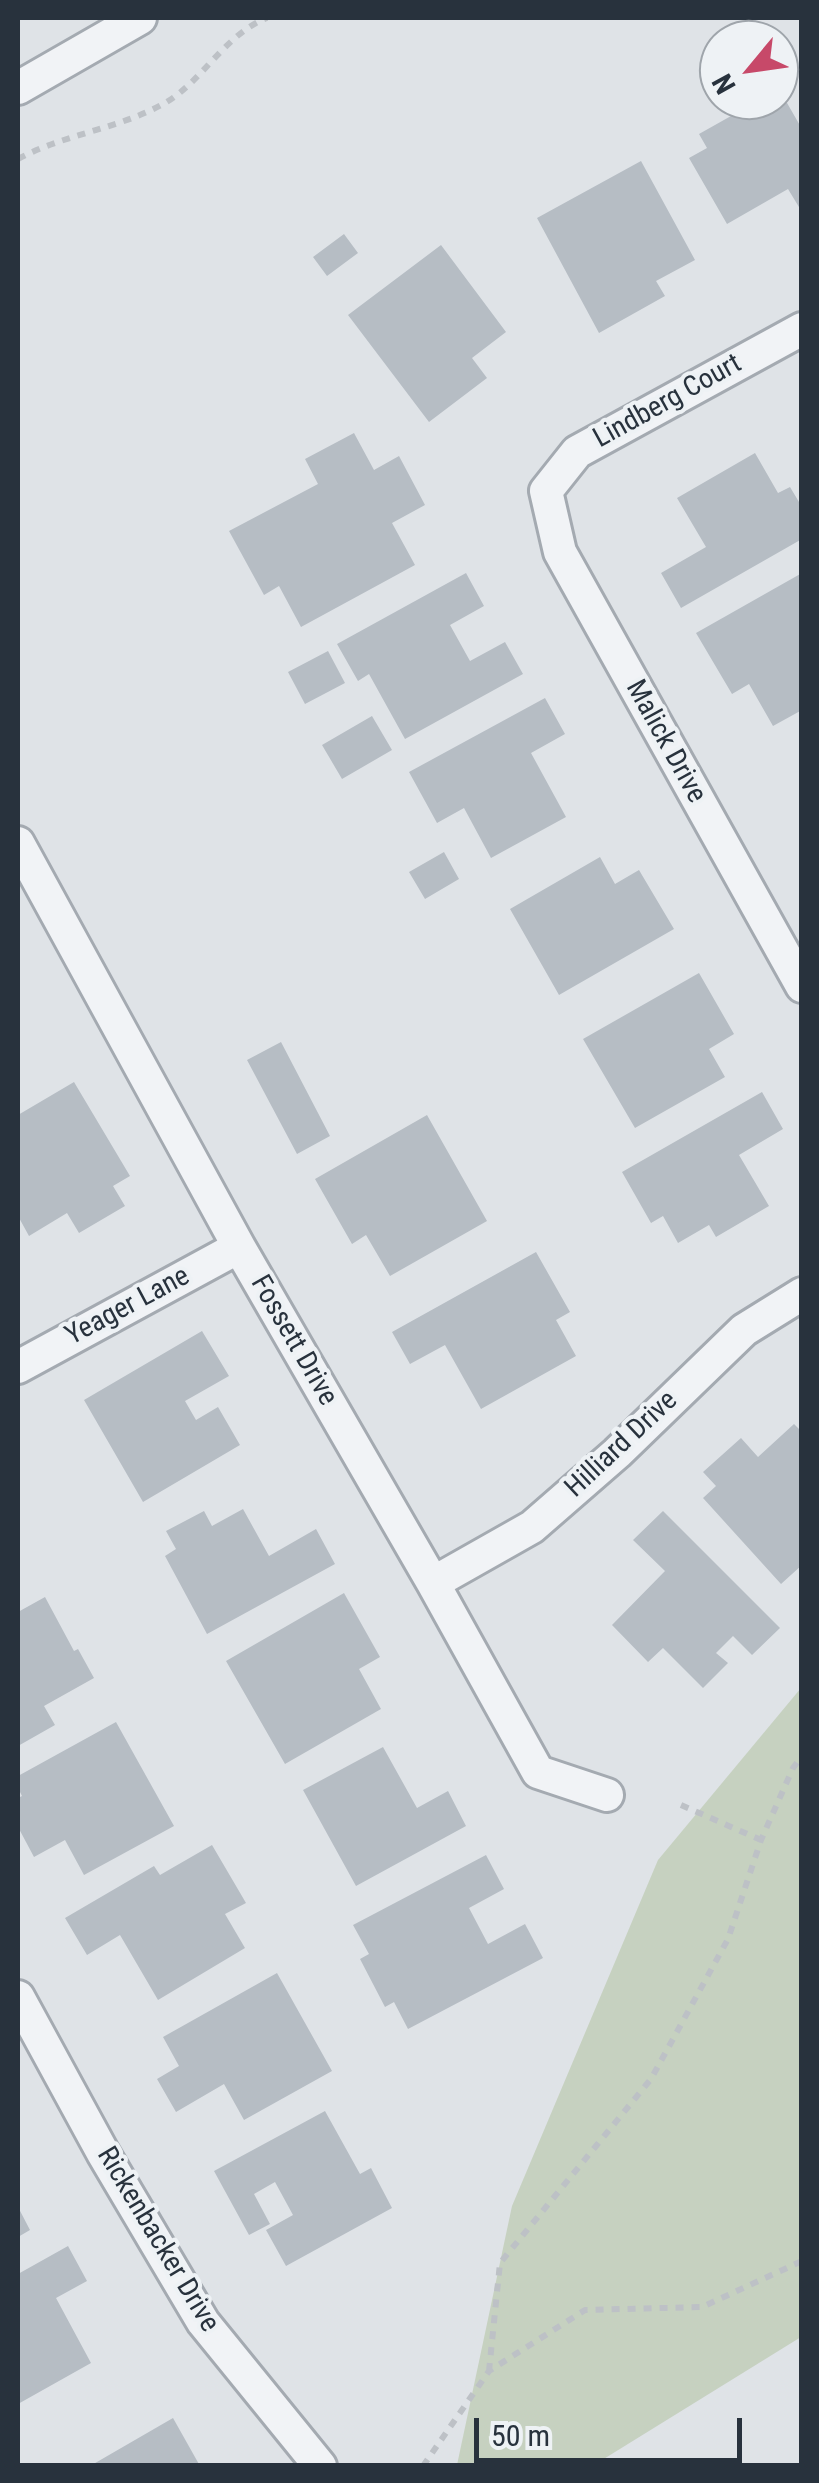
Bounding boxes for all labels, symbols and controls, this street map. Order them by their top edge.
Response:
north arrow [699,20,799,120]
text: N [705,68,743,99]
street label: Lindberg Court [588,348,748,456]
street label: Malick Drive [618,675,712,809]
street label: Yeager Lane [60,1260,196,1354]
street label: Fossett Drive [242,1270,344,1412]
street label: Hilliard Drive [559,1385,685,1505]
street label: Rickenbacker Drive [89,2141,225,2339]
scale bar [479,2398,746,2460]
text: 50 m [491,2418,550,2453]

